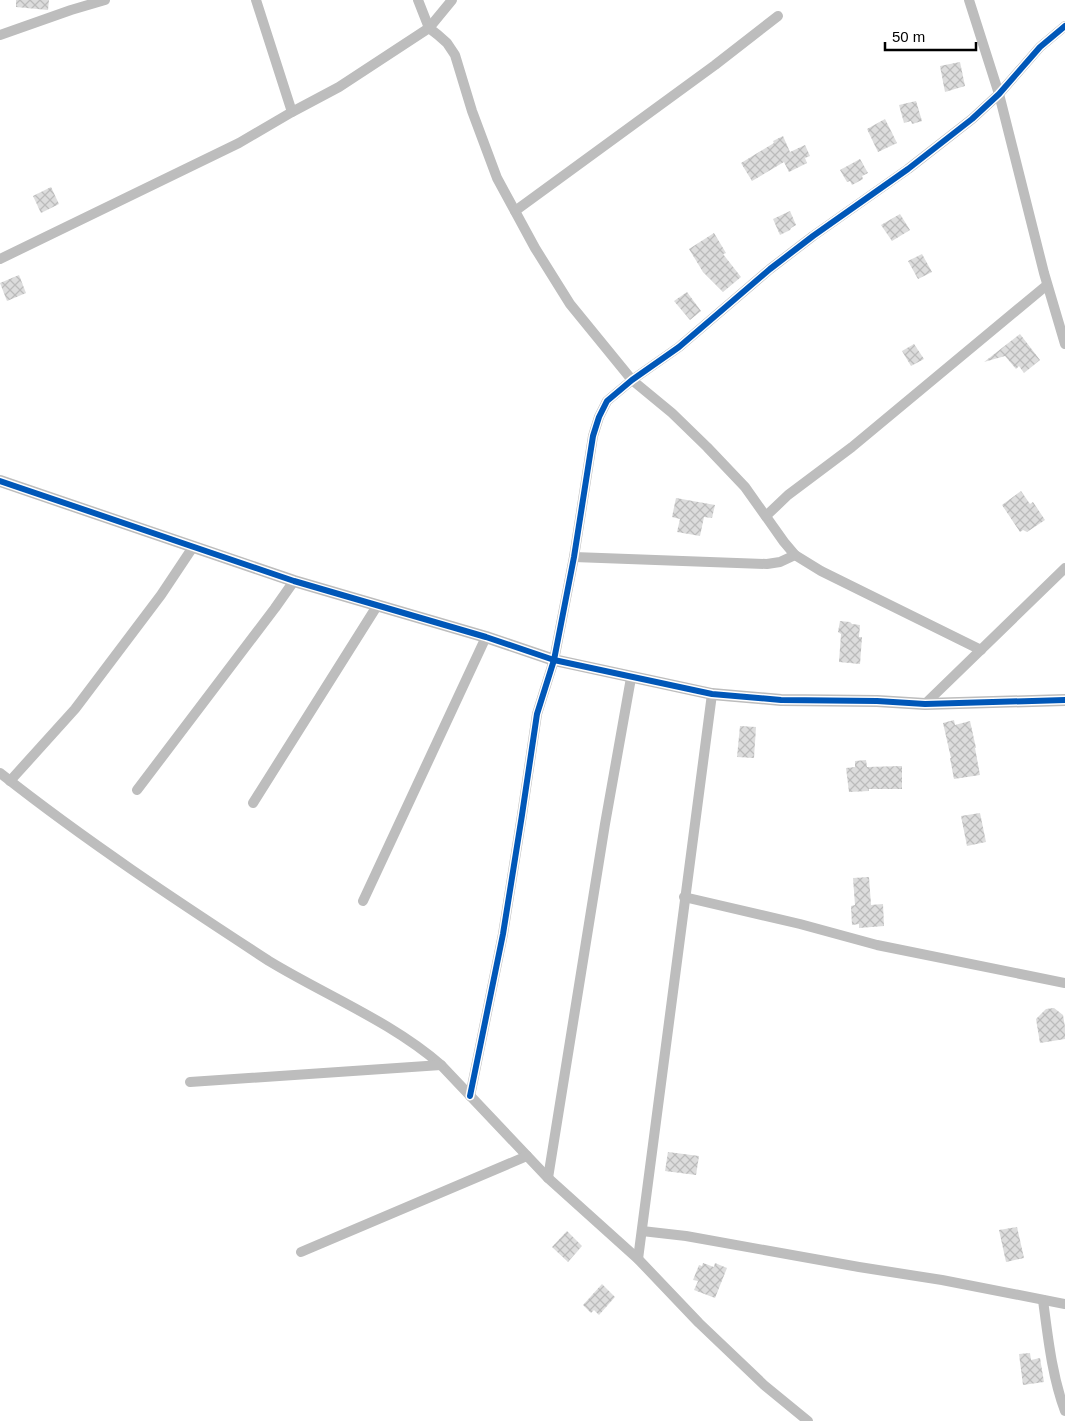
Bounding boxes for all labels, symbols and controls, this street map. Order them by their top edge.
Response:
scale bar [885,20,976,52]
text: 50 m [892,28,925,45]

